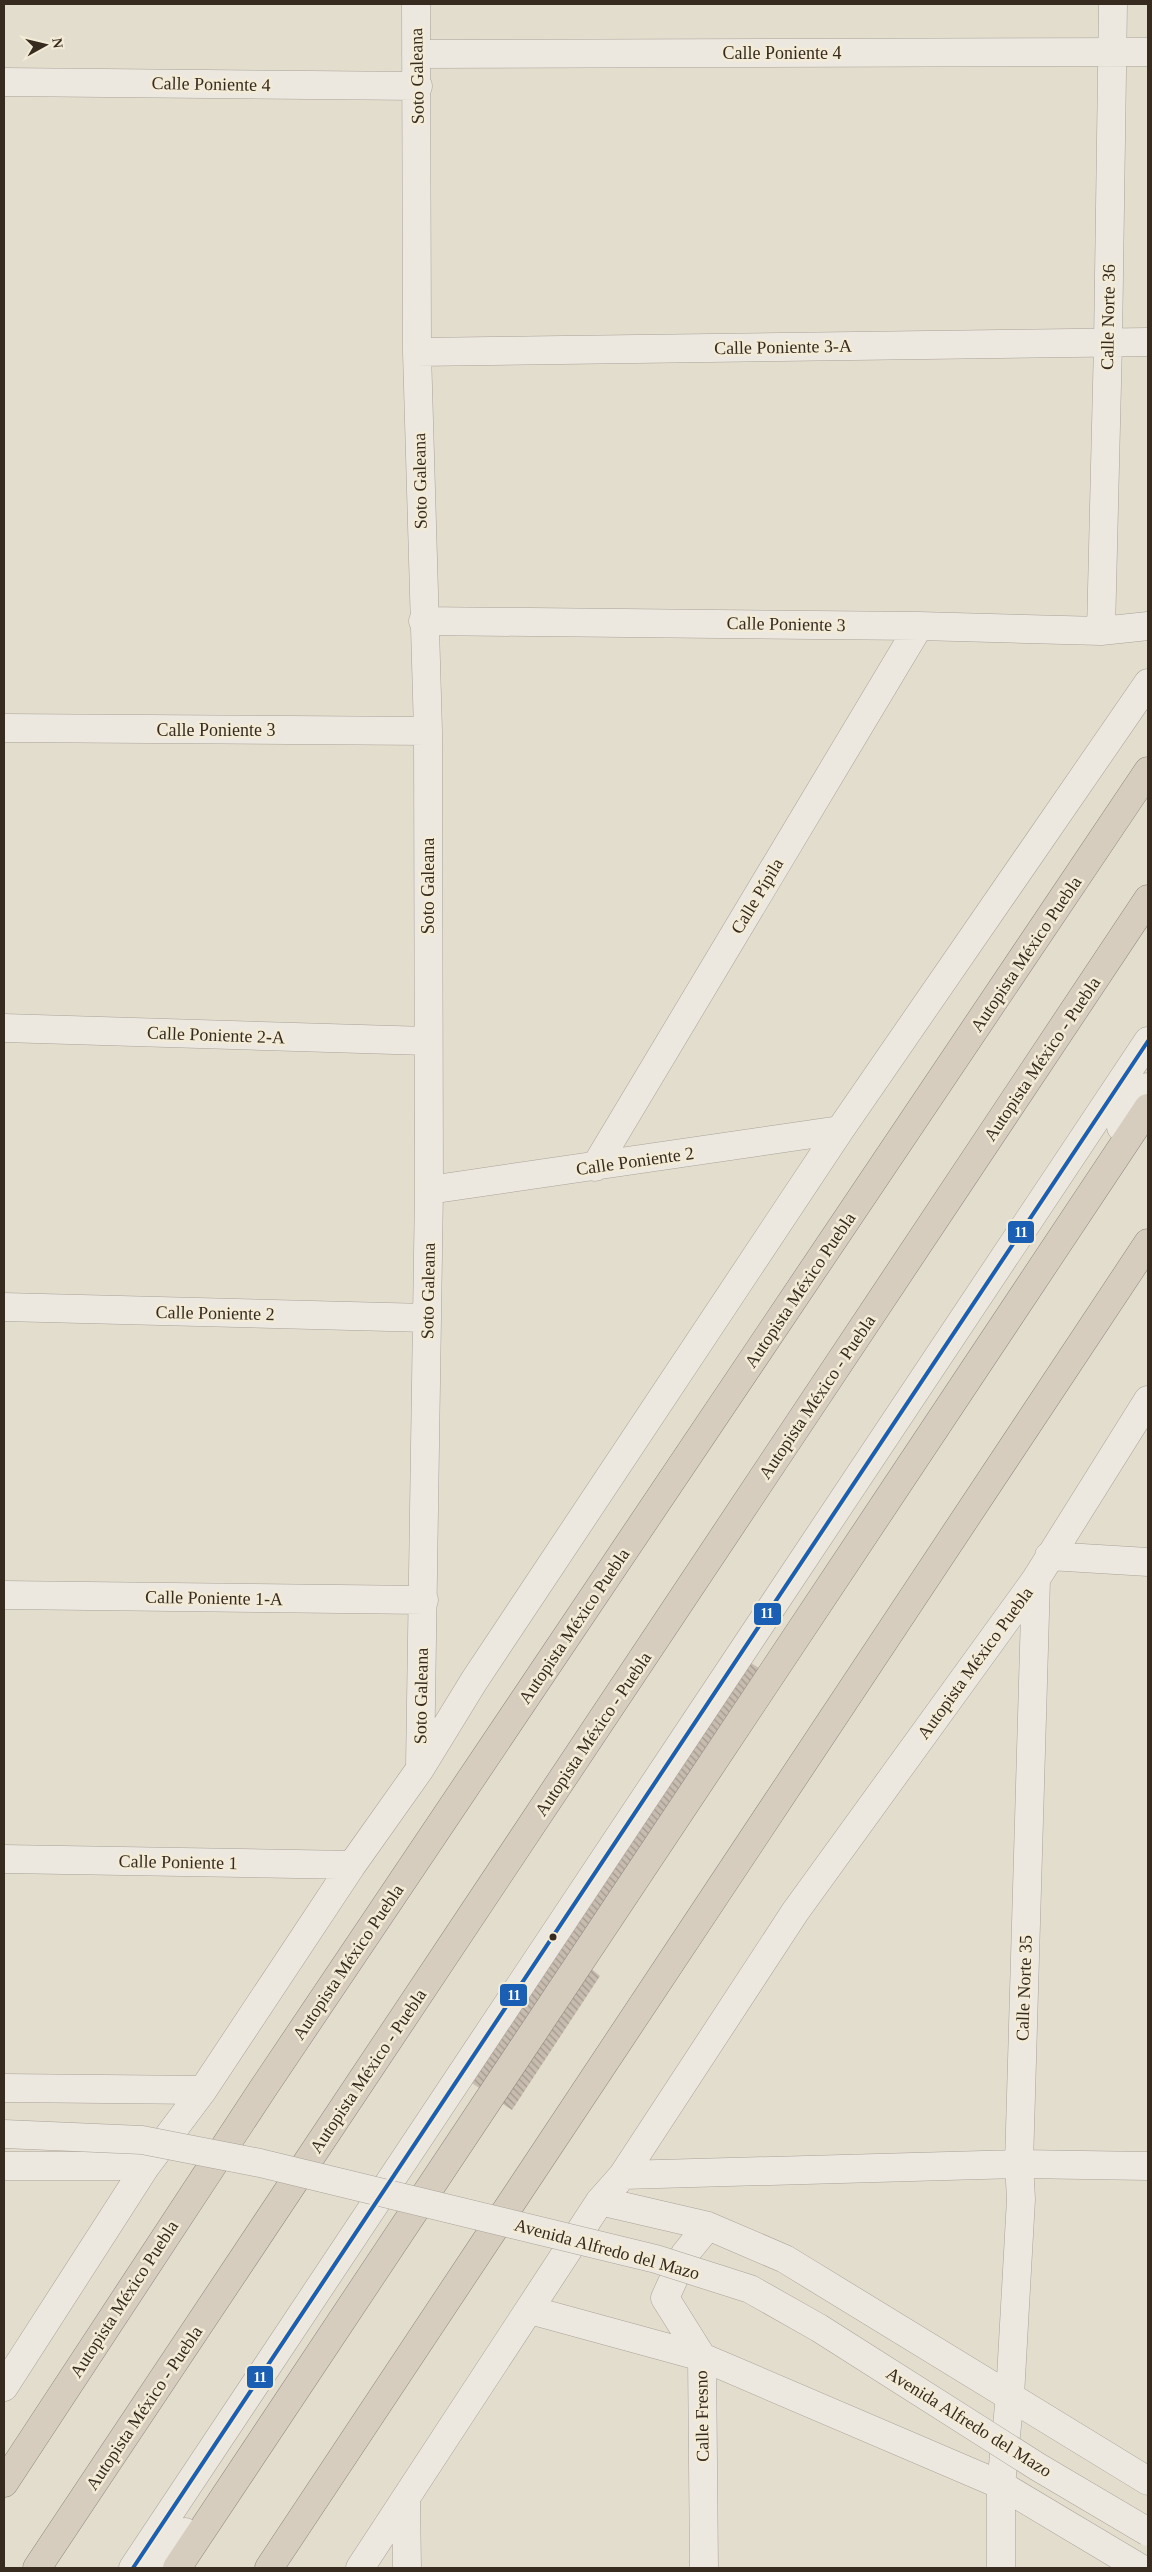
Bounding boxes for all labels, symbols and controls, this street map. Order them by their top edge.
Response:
north arrow [20,20,70,70]
street label: Soto Galeana [406,28,428,124]
text: N [49,37,66,49]
street label: Calle Poniente 4 [723,43,841,63]
street label: Calle Poniente 4 [151,73,271,95]
street label: Calle Norte 36 [1097,264,1119,370]
street label: Calle Poniente 3-A [714,336,852,358]
street label: Soto Galeana [409,433,431,529]
street label: Calle Poniente 3 [726,613,846,635]
street label: Calle Poniente 3 [157,720,275,740]
street label: Soto Galeana [418,838,438,934]
street label: Calle Pípila [727,855,787,937]
street label: Autopista México Puebla [967,873,1085,1035]
street label: Autopista México - Puebla [980,973,1104,1145]
street label: Calle Poniente 2-A [147,1023,285,1047]
street label: Calle Poniente 2 [575,1143,695,1179]
street label: Autopista México Puebla [741,1209,859,1371]
line badge: 11 [1007,1220,1035,1244]
text: 11 [1014,1225,1028,1240]
street label: Soto Galeana [417,1243,439,1339]
street label: Calle Poniente 2 [155,1302,275,1324]
street label: Autopista México - Puebla [755,1311,879,1483]
street label: Autopista México Puebla [515,1545,633,1707]
street label: Autopista México Puebla [913,1583,1037,1743]
street label: Calle Poniente 1-A [145,1587,283,1609]
line badge: 11 [753,1602,782,1626]
text: 11 [760,1606,774,1621]
street label: Soto Galeana [410,1648,432,1744]
street label: Autopista México - Puebla [531,1648,655,1820]
street label: Calle Poniente 1 [118,1851,238,1873]
street label: Autopista México Puebla [289,1881,407,2043]
unlabelled marker [548,1932,558,1942]
street label: Calle Norte 35 [1012,1935,1036,2041]
line badge: 11 [499,1983,528,2007]
street label: Autopista México - Puebla [306,1985,430,2157]
text: 11 [507,1988,521,2003]
street label: Avenida Alfredo del Mazo [512,2215,702,2283]
street label: Autopista México Puebla [66,2217,182,2381]
street label: Autopista México - Puebla [82,2322,206,2494]
street label: Avenida Alfredo del Mazo [883,2363,1055,2481]
line badge: 11 [246,2365,274,2389]
text: 11 [253,2370,267,2385]
street label: Calle Fresno [691,2370,713,2462]

